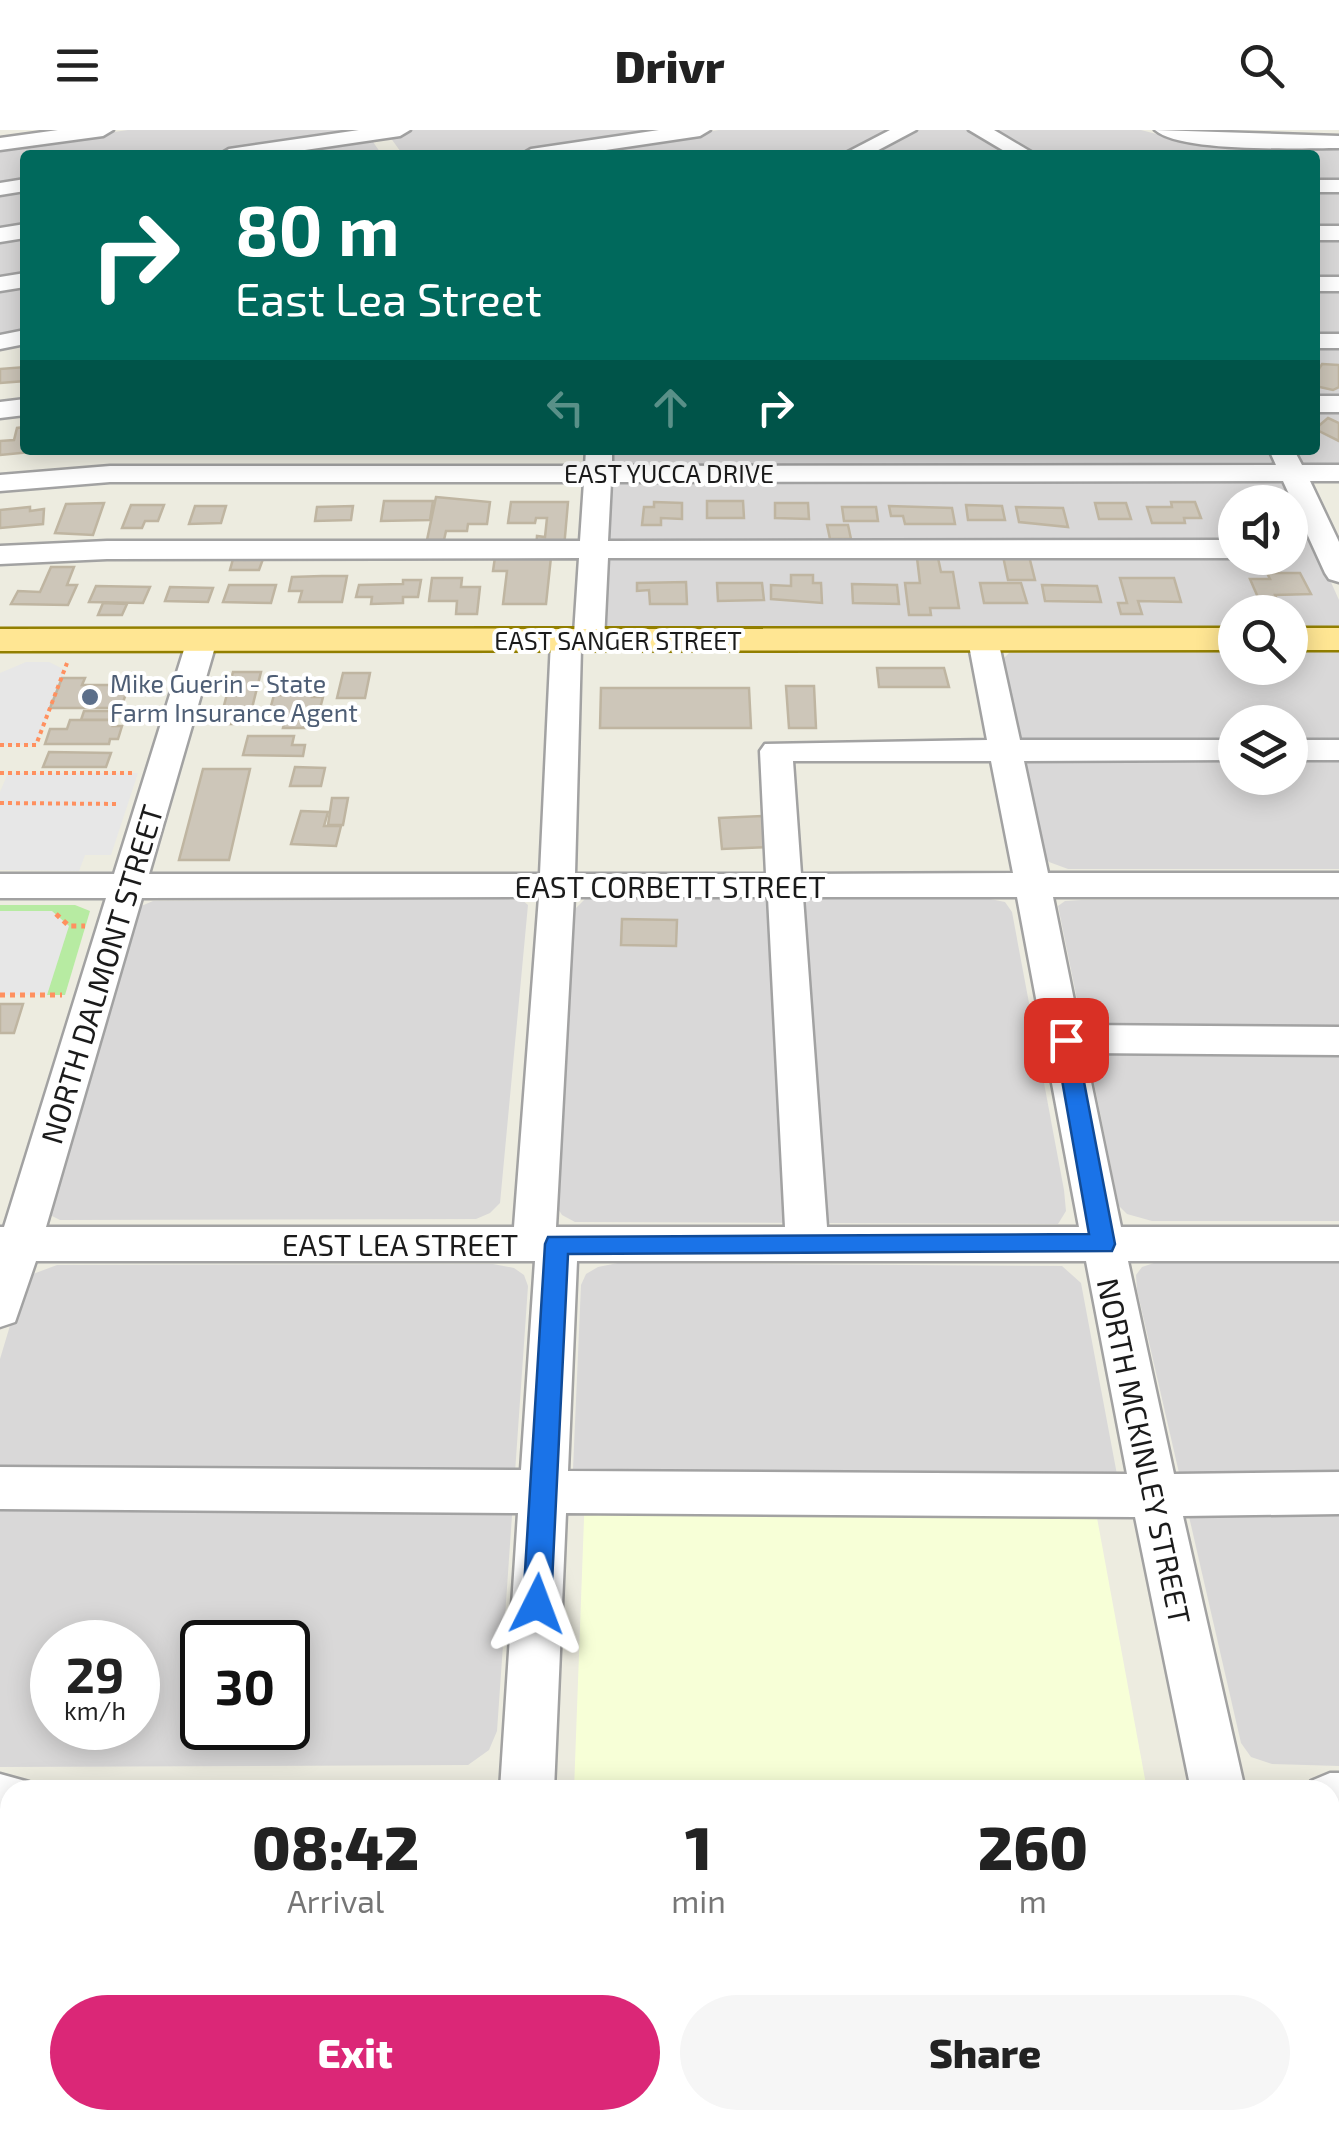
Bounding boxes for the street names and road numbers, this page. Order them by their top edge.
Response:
street label: EAST YUCCA DRIVE [564,458,774,488]
street label: EAST SANGER STREET [494,625,742,655]
street label: NORTH DALMONT STREET [32,800,170,1148]
street label: EAST CORBETT STREET [514,868,826,904]
street label: EAST LEA STREET [282,1226,518,1262]
street label: NORTH MCKINLEY STREET [1091,1275,1199,1627]

